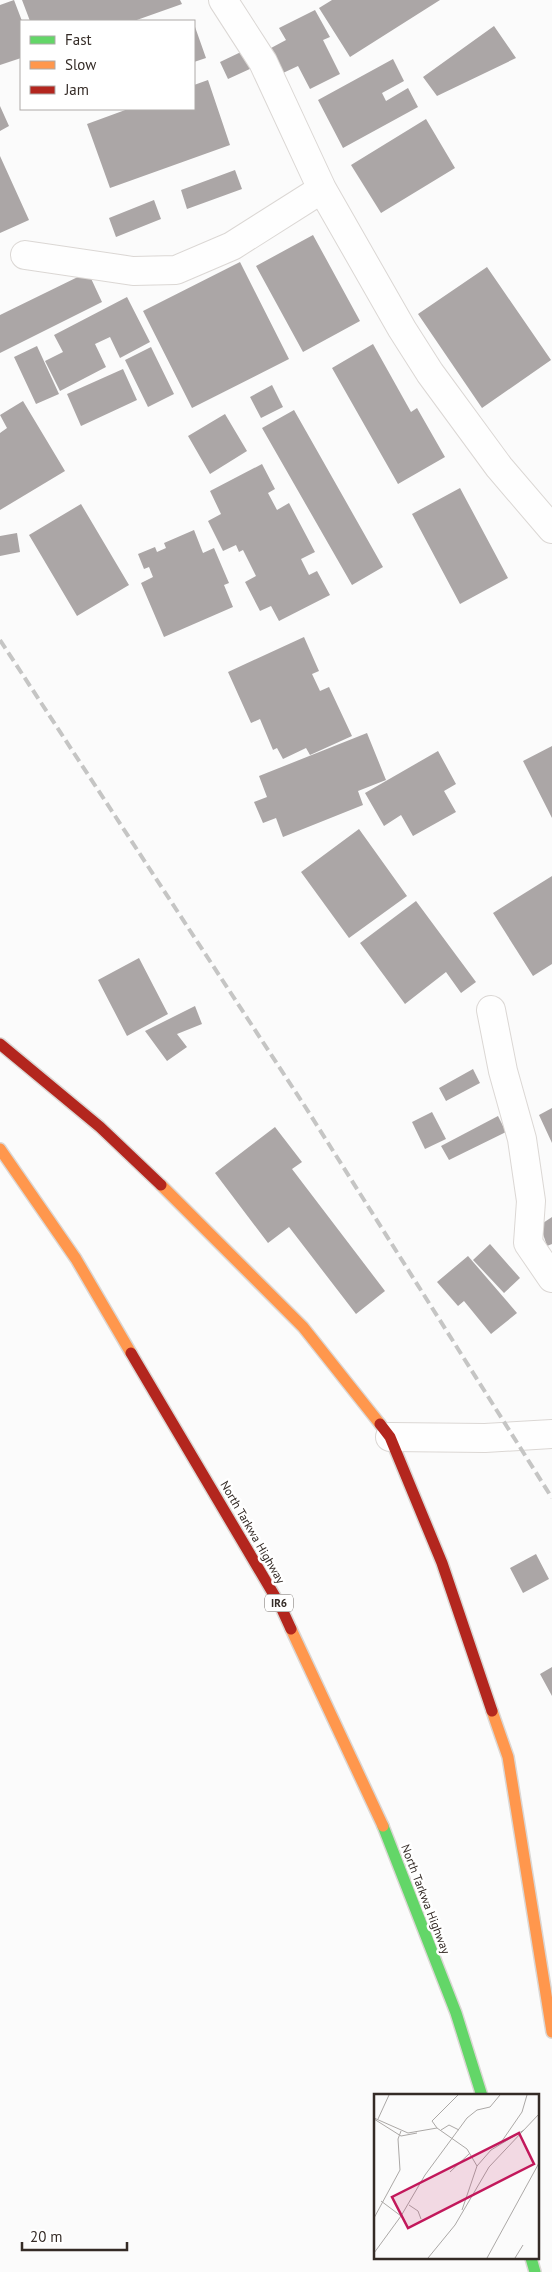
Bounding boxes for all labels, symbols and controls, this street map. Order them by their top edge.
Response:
legend [20,20,195,110]
text: Fast [65,30,92,49]
text: Slow [65,55,96,74]
text: Jam [64,80,89,99]
street label: North Tarkwa Highway [217,1478,289,1586]
road number: IR6 [265,1595,293,1612]
street label: North Tarkwa Highway [398,1842,454,1956]
inset map [374,2094,540,2260]
scale bar [22,2220,128,2252]
text: 20 m [30,2227,63,2246]

